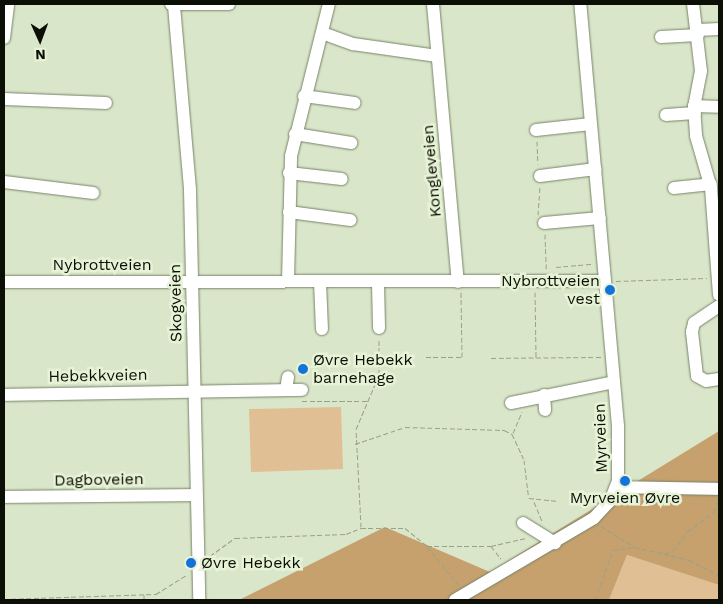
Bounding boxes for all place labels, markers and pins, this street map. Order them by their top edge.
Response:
place label: Nybrottveien vest [501,271,600,309]
marker: Nybrottveien vest [604,284,616,296]
place label: Øvre Hebekk barnehage [313,350,413,388]
marker: Øvre Hebekk barnehage [297,363,309,375]
marker: Myrveien Øvre [619,475,631,487]
place label: Myrveien Øvre [570,488,680,508]
place label: Øvre Hebekk [201,553,301,573]
marker: Øvre Hebekk [185,557,197,569]

